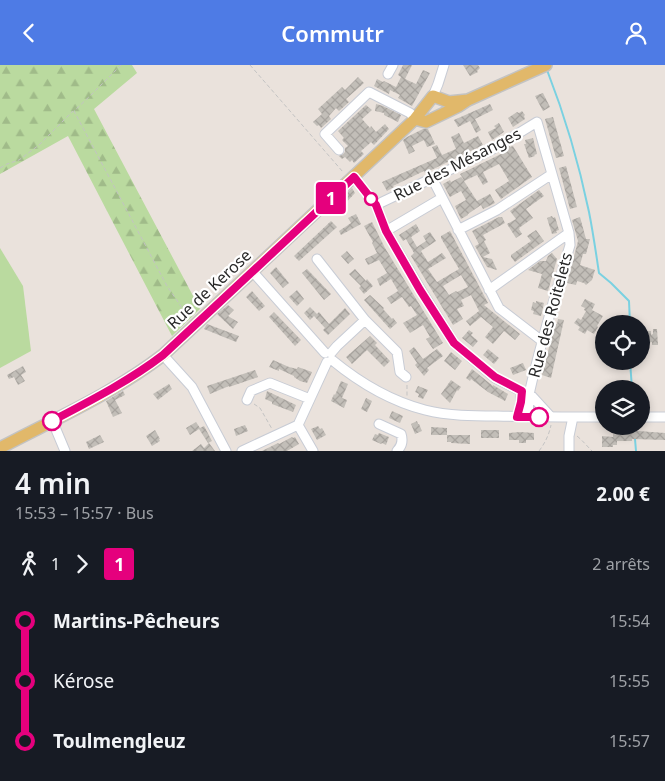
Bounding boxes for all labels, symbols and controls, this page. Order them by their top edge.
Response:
text: Commutr [281,18,384,48]
icon: back [15,19,43,47]
icon: person [622,19,650,47]
street label: Rue des Mésanges [389,122,525,206]
line badge: 1 [315,182,347,214]
text: 1 [326,186,336,210]
unlabelled marker [364,192,378,206]
street label: Rue de Kerose [162,244,256,334]
street label: Rue des Roitelets [523,250,577,380]
map controls [595,315,650,435]
button: locate [595,315,650,370]
button: layers [595,380,650,435]
unlabelled marker [529,407,549,427]
unlabelled marker [42,411,62,431]
text: 4 min [15,464,91,502]
text: 2.00 € [596,481,650,507]
text: 15:53 – 15:57 · Bus [15,502,154,524]
icon: walk [15,550,43,578]
icon: forward [68,550,96,578]
text: 1 [114,552,124,576]
text: 1 [51,553,60,575]
text: 2 arrêts [592,553,650,575]
text: Martins-Pêcheurs [53,608,220,634]
text: 15:54 [609,610,650,632]
text: Kérose [53,668,114,694]
text: 15:55 [609,670,650,692]
text: Toulmengleuz [53,728,185,754]
text: 15:57 [609,730,650,752]

